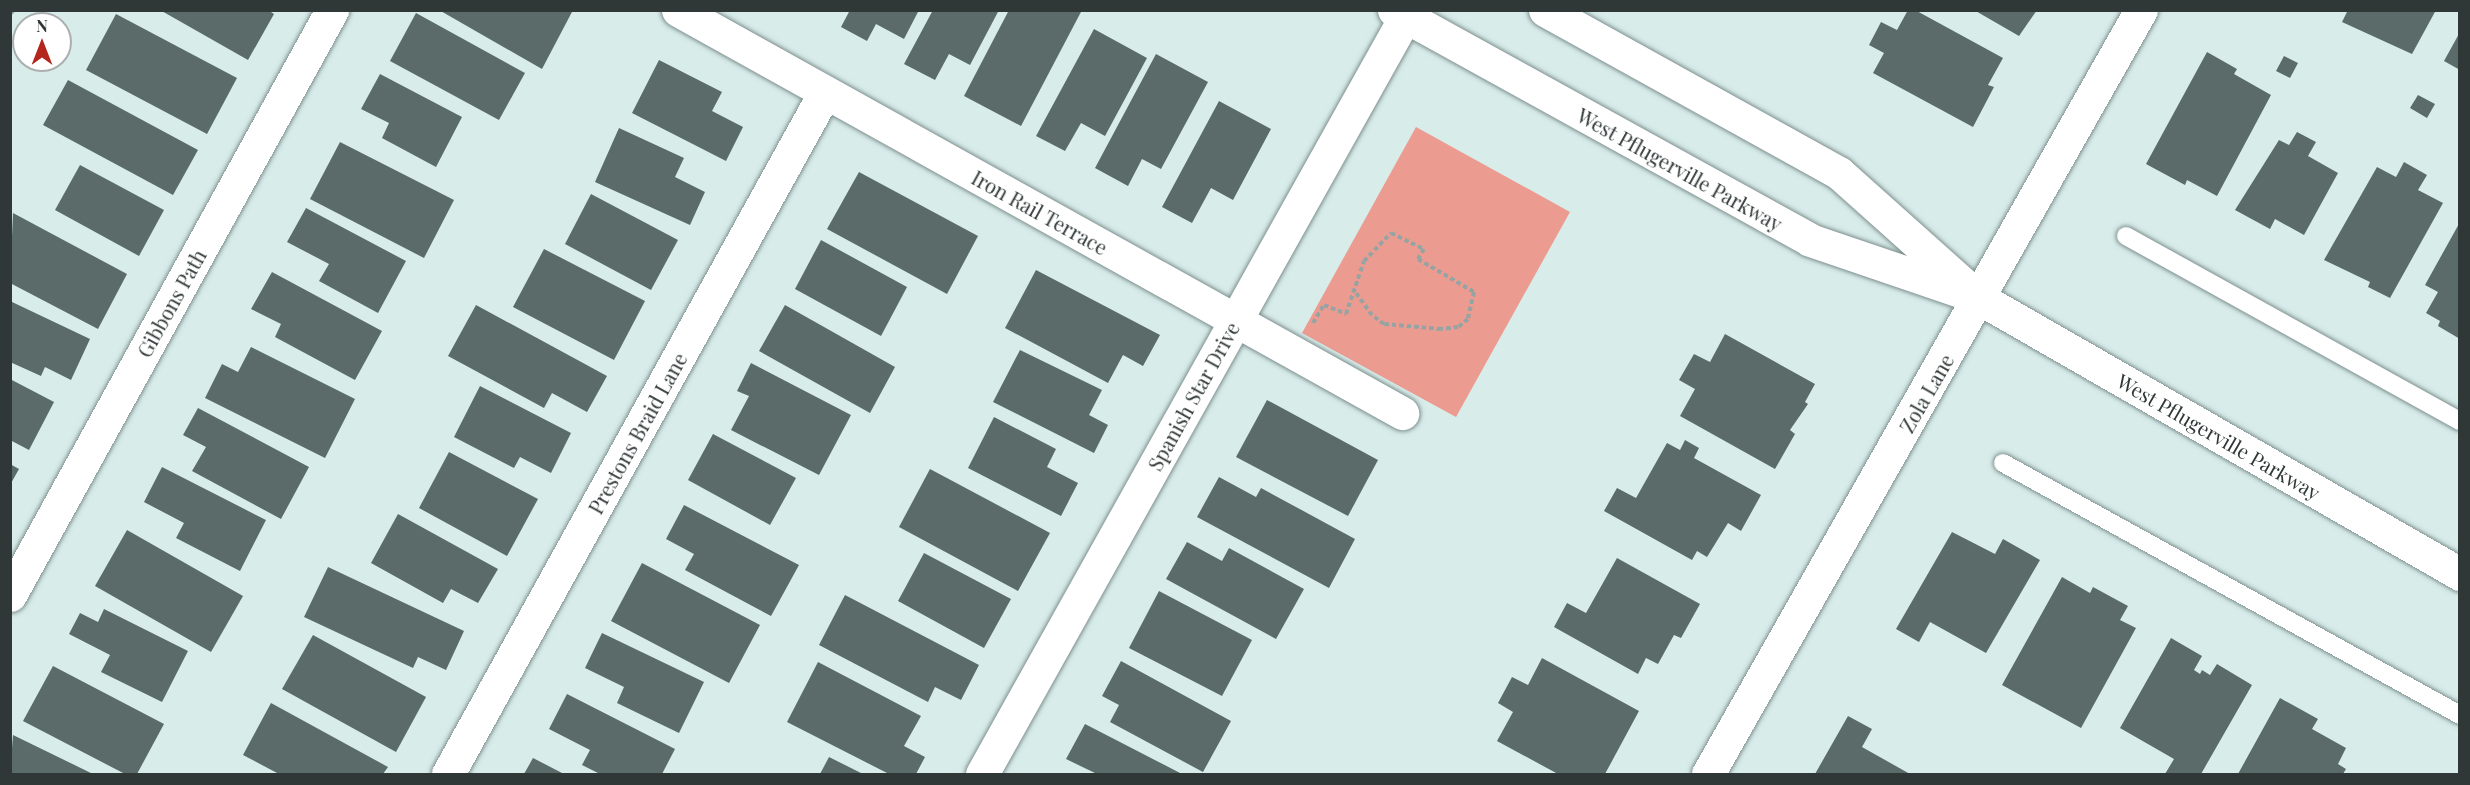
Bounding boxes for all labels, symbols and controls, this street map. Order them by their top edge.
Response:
north arrow [12,12,72,72]
text: N [36,15,48,36]
street label: West Pflugerville Parkway [1573,103,1787,235]
street label: Iron Rail Terrace [968,165,1112,259]
street label: Gibbons Path [132,245,210,361]
street label: Spanish Star Drive [1142,317,1244,475]
street label: Prestons Braid Lane [583,348,691,518]
street label: Zola Lane [1894,349,1958,437]
street label: West Pflugerville Parkway [2113,368,2325,504]

